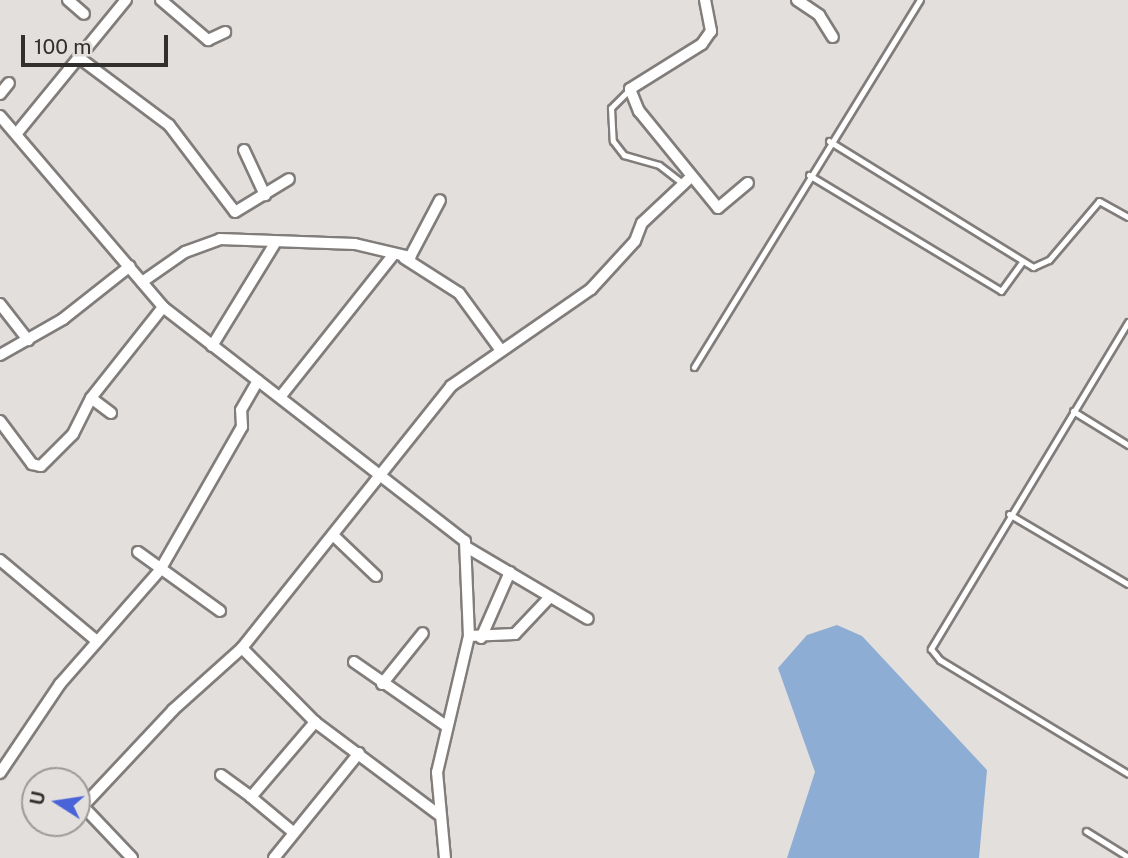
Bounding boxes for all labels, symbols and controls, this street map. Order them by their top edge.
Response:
scale bar [24,21,172,65]
text: 100 m [34,34,91,59]
north arrow [21,767,91,837]
text: U [25,789,50,807]

